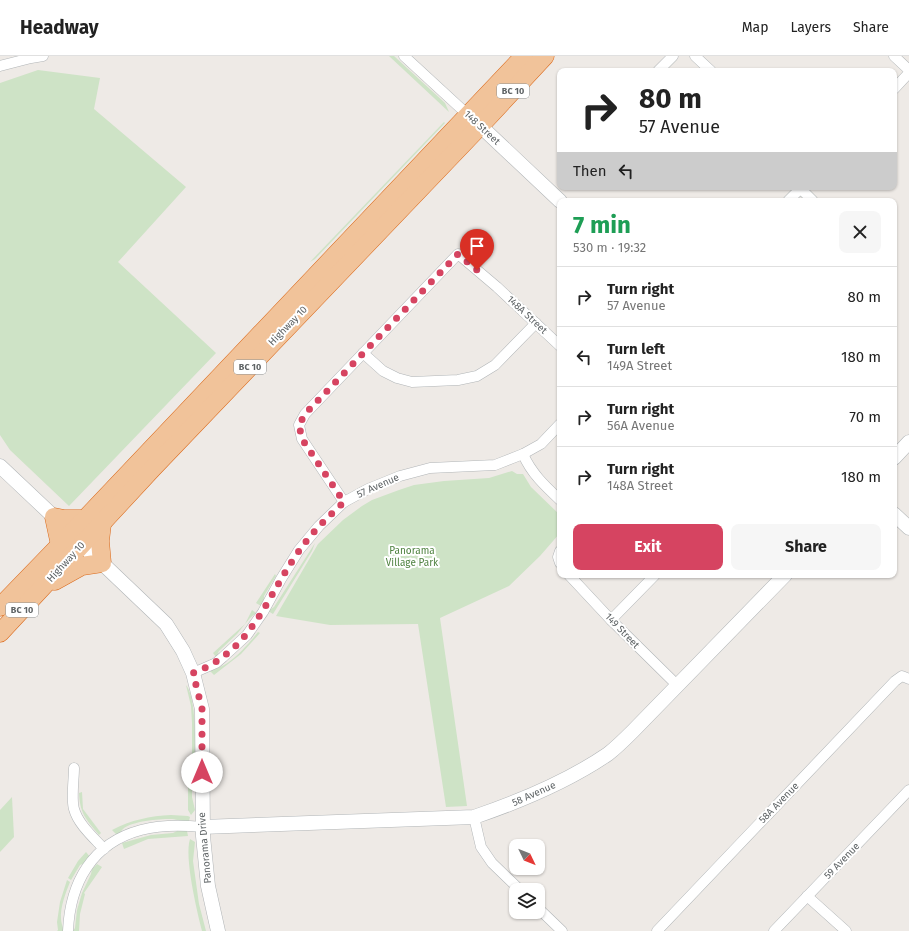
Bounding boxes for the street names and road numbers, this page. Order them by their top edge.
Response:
road number: BC 10 [497,84,529,98]
street label: 148 Street [461,108,503,148]
street label: 148A Street [504,293,550,337]
street label: Highway 10 [266,303,310,348]
road number: BC 10 [234,360,266,374]
street label: 57 Avenue [355,471,401,501]
street label: Highway 10 [45,539,88,585]
road number: BC 10 [6,603,38,617]
street label: 149 Street [602,611,642,651]
street label: 58 Avenue [510,779,558,809]
street label: 58A Avenue [757,780,801,826]
street label: Panorama Drive [196,812,214,884]
street label: 59 Avenue [822,840,862,882]

